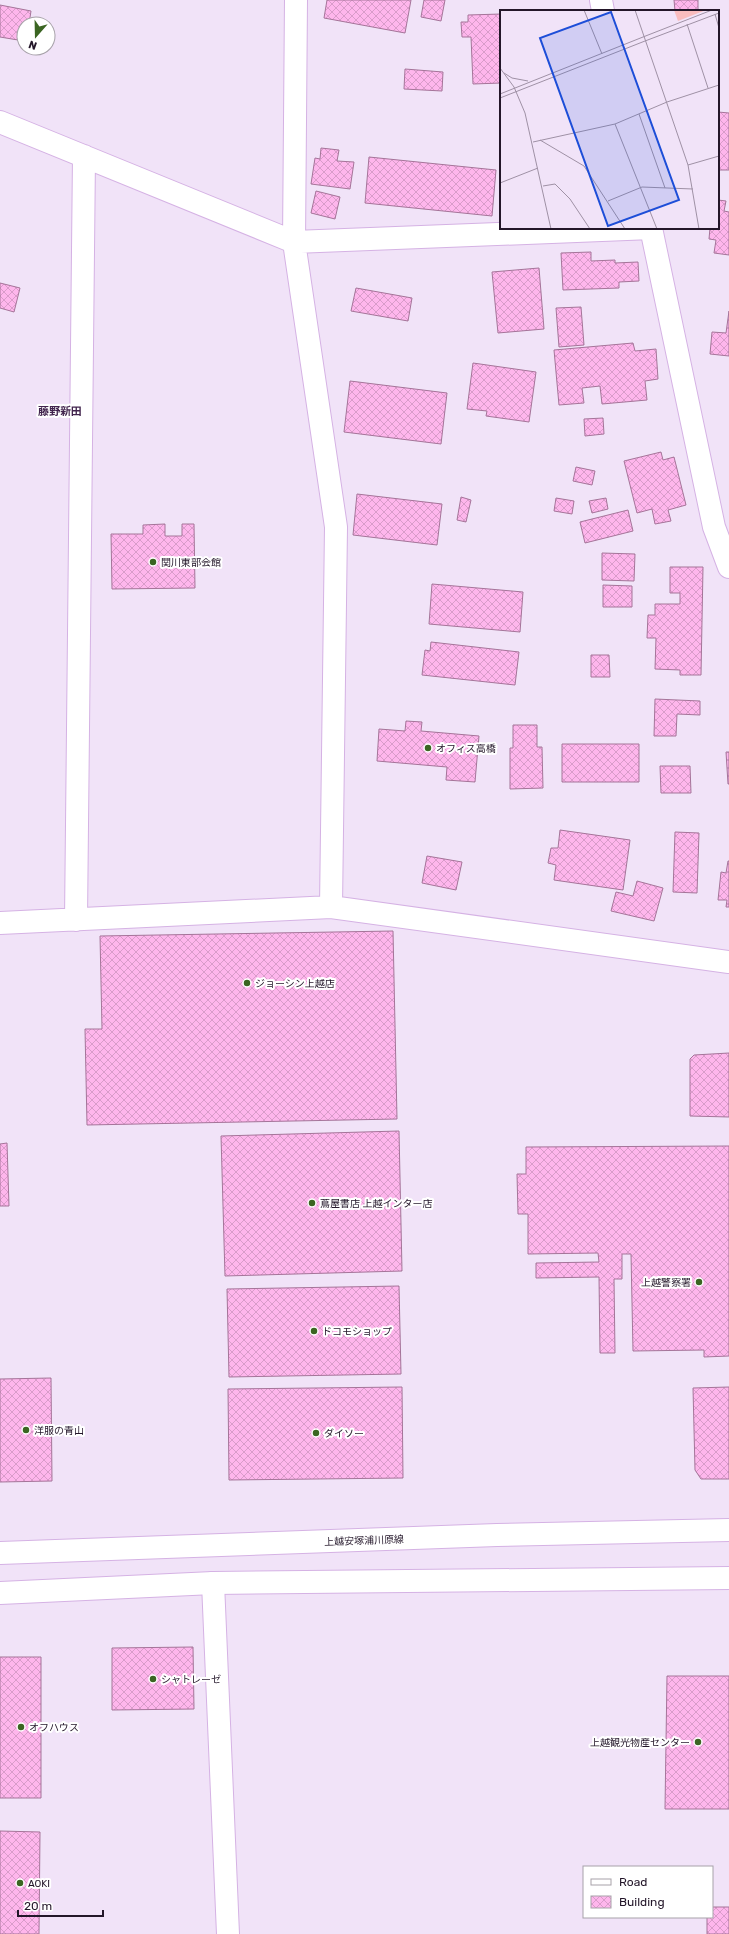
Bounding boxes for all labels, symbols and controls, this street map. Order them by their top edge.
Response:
inset map [500,10,719,229]
north arrow [16,16,56,56]
text: N [27,37,39,52]
district label: 藤野新田 [38,405,82,418]
marker: 関川東部会館 [148,557,158,567]
place label: 関川東部会館 [161,557,221,569]
marker: オフィス高橋 [423,743,433,753]
place label: オフィス高橋 [436,743,496,755]
marker: ジョーシン上越店 [242,978,252,988]
place label: ジョーシン上越店 [255,978,335,990]
marker: 蔦屋書店 上越インター店 [307,1198,317,1208]
place label: 蔦屋書店 上越インター店 [320,1198,432,1210]
place label: 上越警察署 [641,1277,691,1289]
marker: 上越警察署 [694,1277,704,1287]
marker: ドコモショップ [309,1326,319,1336]
place label: ドコモショップ [322,1326,392,1338]
marker: 洋服の青山 [21,1425,31,1435]
place label: 洋服の青山 [34,1425,84,1437]
marker: ダイソー [311,1428,321,1438]
place label: ダイソー [324,1428,364,1440]
street label: 上越安塚浦川原線 [324,1534,404,1548]
marker: シャトレーゼ [148,1674,158,1684]
place label: シャトレーゼ [161,1674,221,1686]
marker: オフハウス [16,1722,26,1732]
place label: オフハウス [29,1722,79,1734]
place label: 上越観光物産センター [590,1737,690,1749]
marker: 上越観光物産センター [693,1737,703,1747]
legend [583,1866,713,1918]
text: Road [619,1875,647,1889]
marker: AOKI [15,1878,25,1888]
place label: AOKI [28,1878,50,1890]
scale bar [18,1892,103,1918]
text: Building [619,1895,665,1909]
text: 20 m [24,1899,52,1913]

